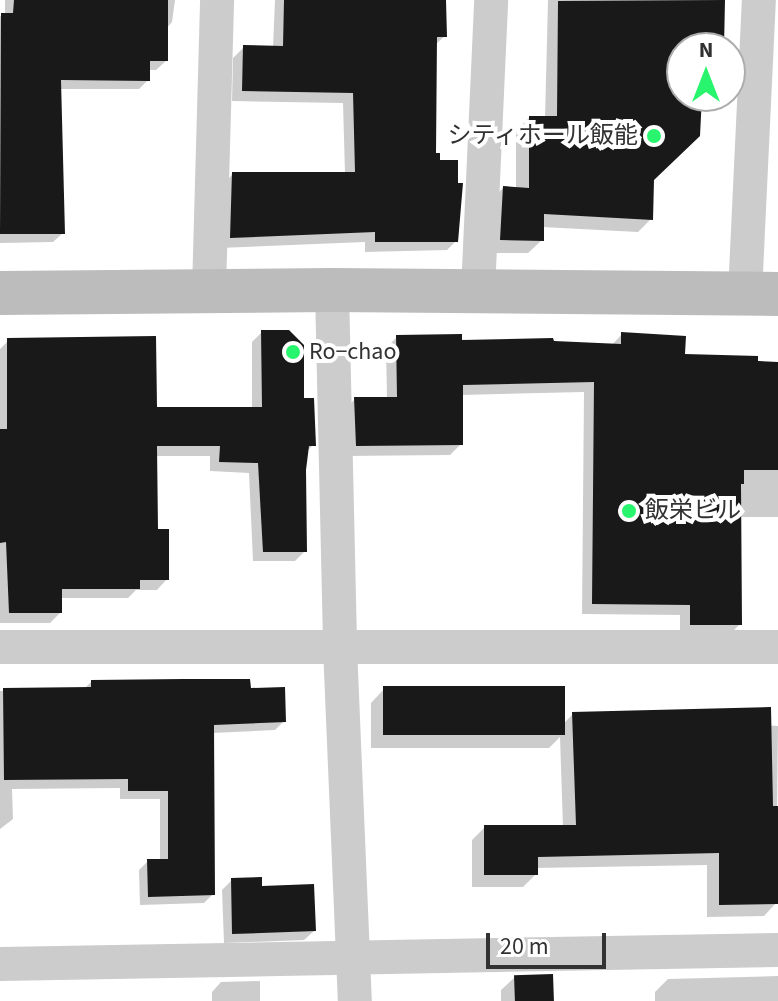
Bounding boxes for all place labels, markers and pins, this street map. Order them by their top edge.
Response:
place label: シティホール飯能 [446,122,638,150]
marker: シティホール飯能 [645,127,663,145]
place label: Ro−chao [309,338,396,366]
marker: Ro−chao [284,343,302,361]
place label: 飯栄ビル [645,497,741,525]
marker: 飯栄ビル [620,502,638,520]

